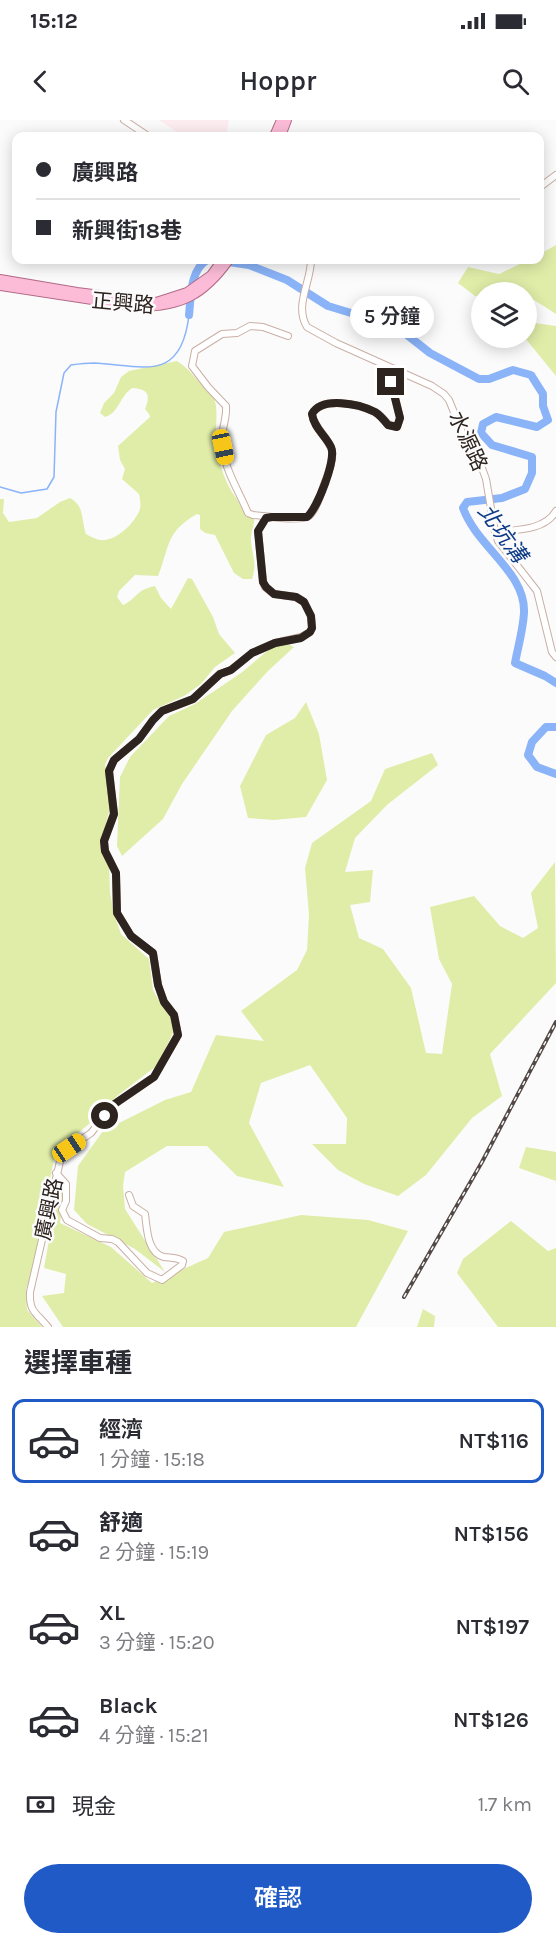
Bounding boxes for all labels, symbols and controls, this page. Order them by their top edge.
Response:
text: 15:12 [30,8,78,34]
icon: back [24,65,57,98]
text: Hoppr [240,65,316,97]
icon: search [499,65,532,98]
text: 廣興路 [72,160,138,186]
text: 新興街18巷 [72,218,182,244]
map controls [471,282,537,348]
button: layers [471,282,537,348]
street label: 正興路 [91,288,155,318]
callout: 5 分鐘 [349,295,433,337]
text: 5 分鐘 [364,305,420,328]
route end [377,368,404,395]
street label: 水源路 [444,407,492,475]
car [210,428,236,466]
water label: 北坑溝 [472,499,534,570]
route start [91,1102,118,1129]
car [49,1130,89,1166]
street label: 廣興路 [31,1176,67,1242]
text: 選擇車種 [24,1347,132,1379]
icon: car [27,1414,81,1468]
text: 經濟 [99,1417,143,1443]
text: NT$116 [459,1428,529,1454]
text: 1 分鐘 · 15:18 [99,1448,205,1471]
icon: car [27,1507,81,1561]
text: 舒適 [99,1510,143,1536]
text: NT$156 [454,1521,529,1547]
text: 2 分鐘 · 15:19 [99,1541,209,1564]
icon: car [27,1600,81,1654]
text: XL [99,1600,125,1626]
text: NT$197 [455,1614,529,1640]
text: 3 分鐘 · 15:20 [99,1631,215,1654]
icon: car [27,1693,81,1747]
text: Black [99,1693,158,1719]
text: NT$126 [453,1707,529,1733]
text: 4 分鐘 · 15:21 [99,1724,209,1747]
icon: cash [24,1788,57,1821]
text: 1.7 km [478,1793,532,1816]
text: 現金 [72,1794,116,1820]
button: 確認 [24,1864,532,1933]

